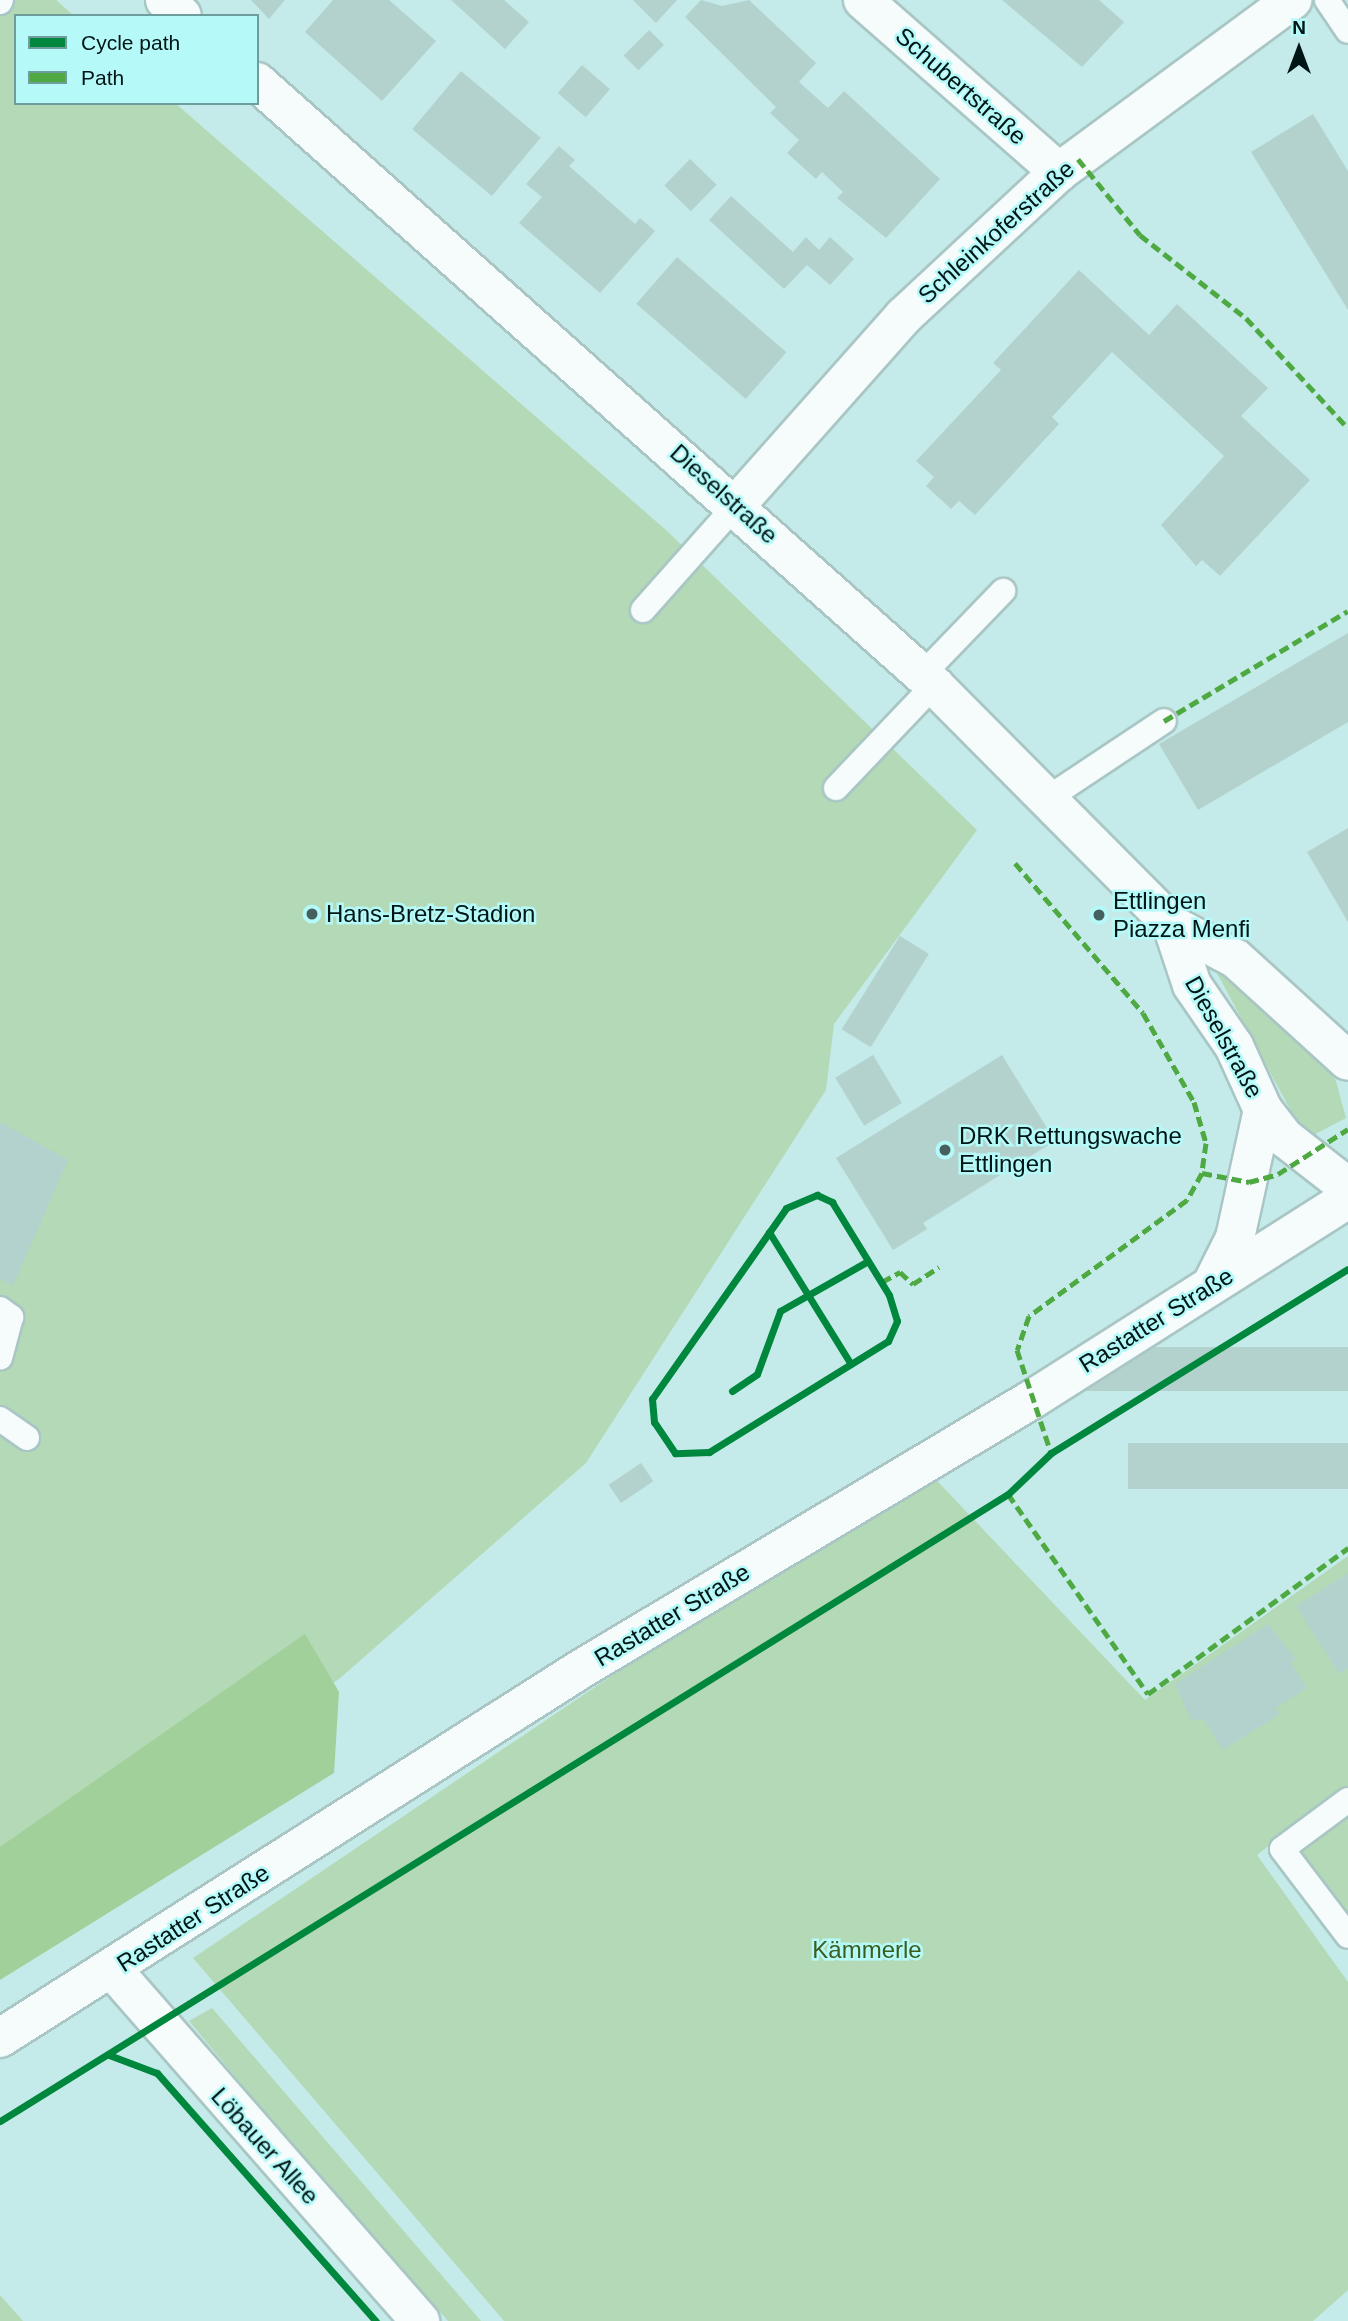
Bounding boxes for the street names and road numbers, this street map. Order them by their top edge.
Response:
street label: Schubertstraße [890,21,1032,151]
street label: Schleinkoferstraße [912,154,1080,310]
street label: Dieselstraße [664,438,784,550]
street label: Dieselstraße [1179,971,1269,1103]
street label: Rastatter Straße [1074,1261,1238,1379]
street label: Rastatter Straße [589,1557,755,1673]
street label: Rastatter Straße [111,1858,275,1978]
street label: Löbauer Allee [205,2081,325,2211]

